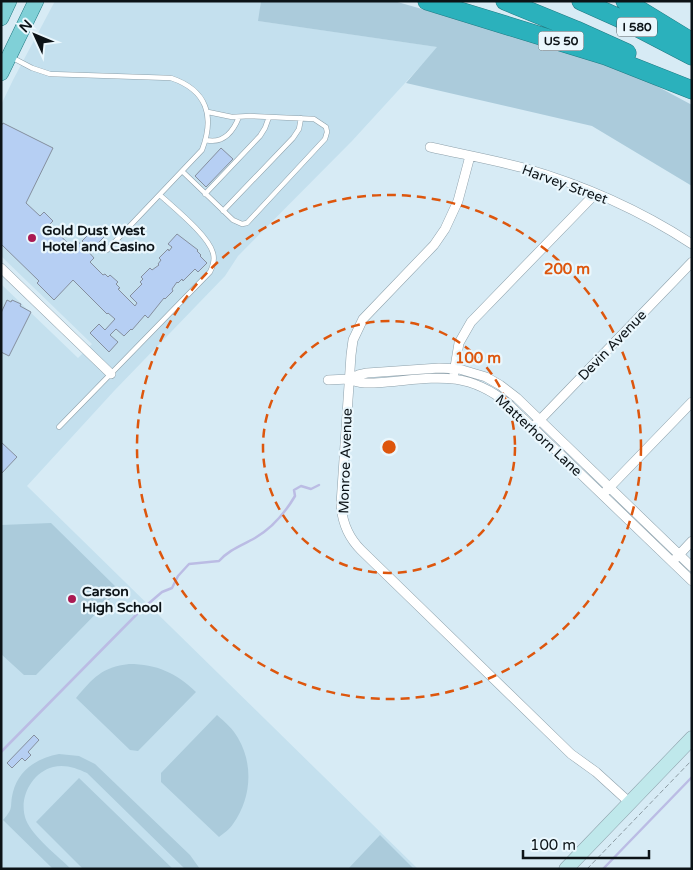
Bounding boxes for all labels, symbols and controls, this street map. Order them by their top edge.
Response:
north arrow [10,10,60,60]
text: N [16,16,36,36]
road number: I 580 [617,18,657,36]
road number: US 50 [538,31,584,50]
street label: Harvey Street [520,161,611,208]
place label: Gold Dust West Hotel and Casino [42,222,155,255]
marker: Gold Dust West Hotel and Casino [26,232,38,244]
text: 200 m [544,260,590,278]
street label: Devin Avenue [575,307,650,384]
text: 100 m [455,349,501,367]
street label: Matterhorn Lane [492,391,585,480]
street label: Monroe Avenue [335,408,356,514]
centre of rings [380,438,398,456]
place label: Carson High School [82,583,162,616]
marker: Carson High School [66,593,78,605]
scale bar [523,828,649,860]
text: 100 m [530,836,576,854]

